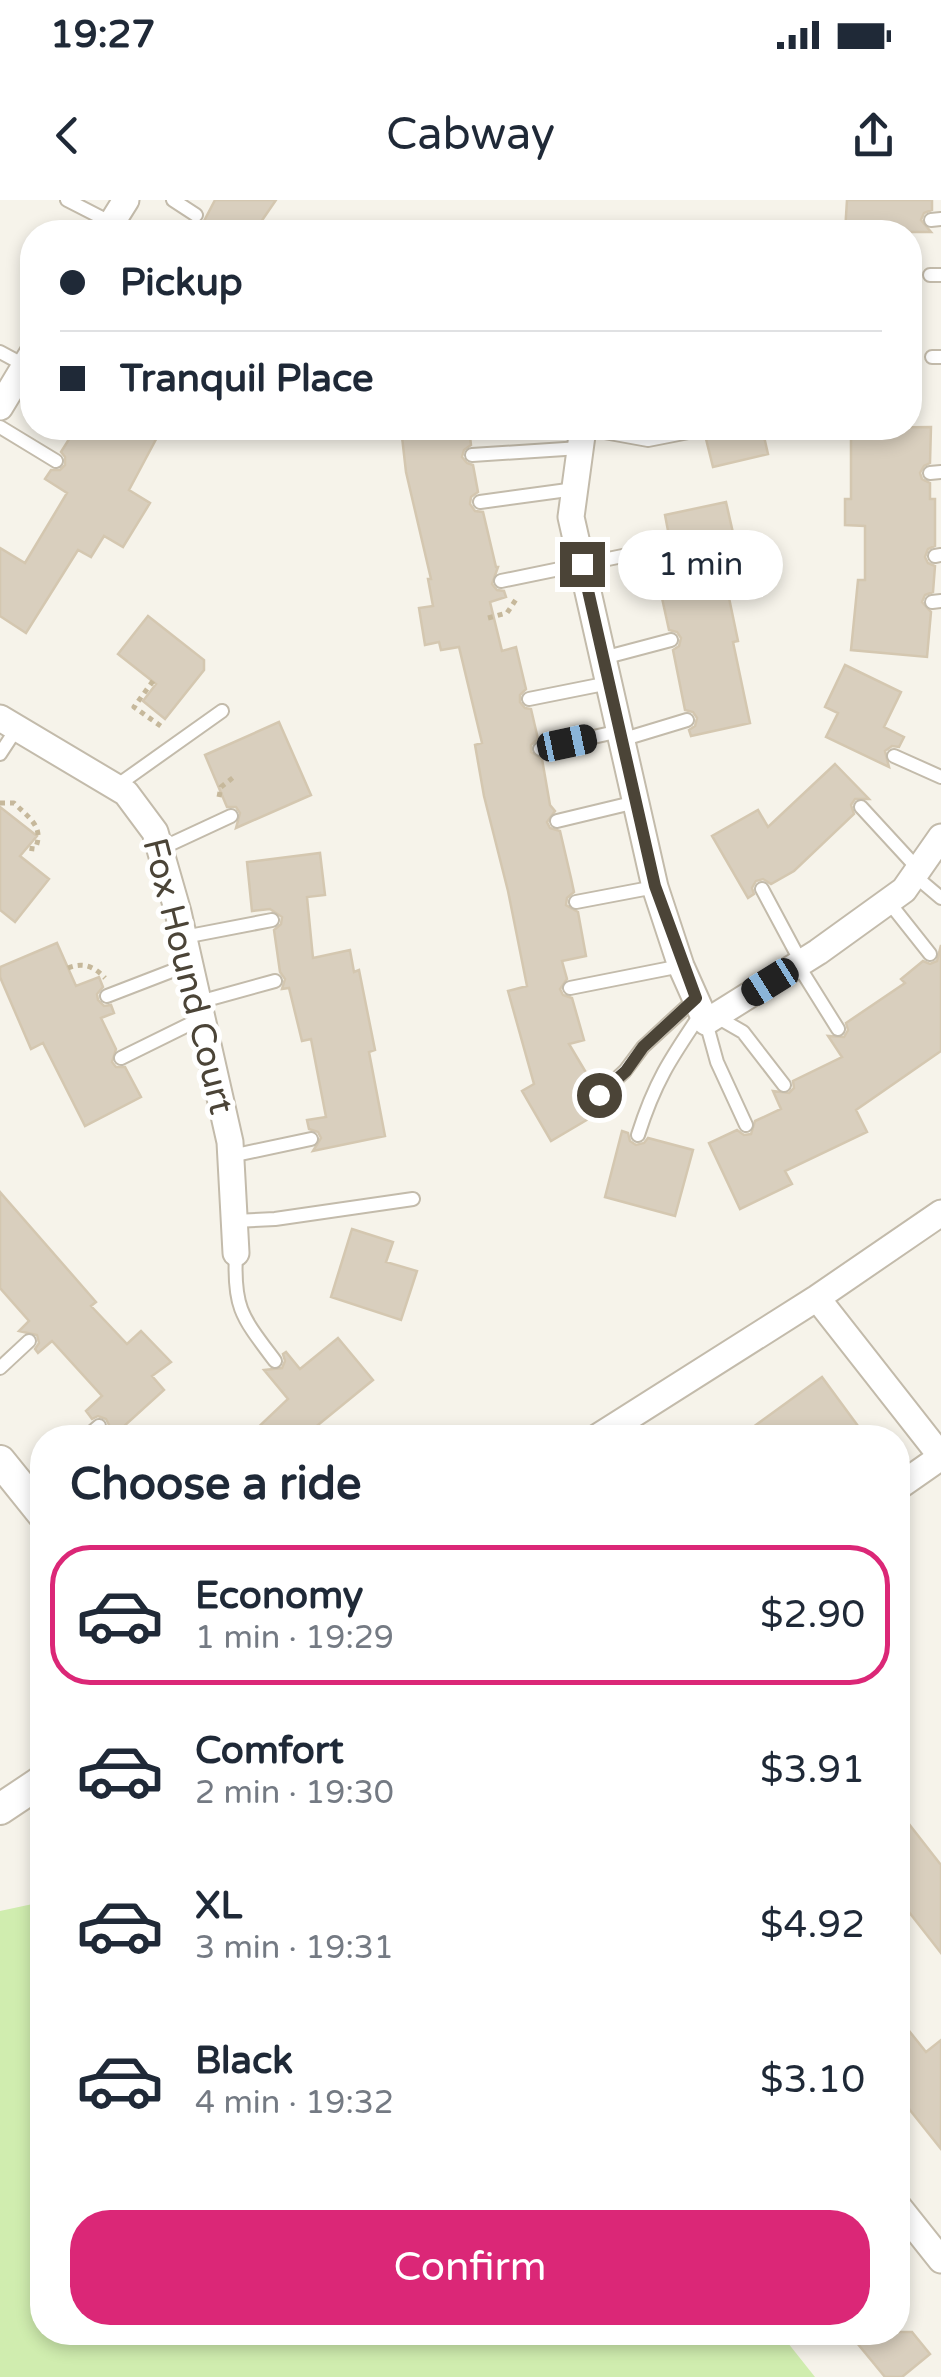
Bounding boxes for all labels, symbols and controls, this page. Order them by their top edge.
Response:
text: 19:27 [50,12,155,58]
icon: back [40,108,95,163]
text: Cabway [386,108,555,162]
icon: share [846,108,901,163]
text: Pickup [120,260,243,306]
text: Tranquil Place [120,356,374,402]
callout: 1 min [617,529,782,599]
route end [560,542,605,587]
text: 1 min [658,546,743,584]
car [535,722,599,764]
street label: Fox Hound Court [133,834,243,1118]
car [737,953,803,1011]
route start [577,1073,622,1118]
text: Choose a ride [70,1458,361,1512]
icon: car [75,1570,165,1660]
text: Economy [195,1573,363,1619]
text: $2.90 [760,1592,865,1638]
text: 1 min · 19:29 [195,1619,394,1657]
icon: car [75,1725,165,1815]
text: Comfort [195,1728,344,1774]
text: $3.91 [760,1747,865,1793]
text: 2 min · 19:30 [195,1774,394,1812]
icon: car [75,1880,165,1970]
text: XL [195,1883,242,1929]
text: $4.92 [760,1902,865,1948]
text: 3 min · 19:31 [195,1929,394,1967]
icon: car [75,2035,165,2125]
text: Black [195,2038,293,2084]
text: $3.10 [760,2057,865,2103]
text: 4 min · 19:32 [195,2084,394,2122]
button: Confirm [70,2210,870,2325]

